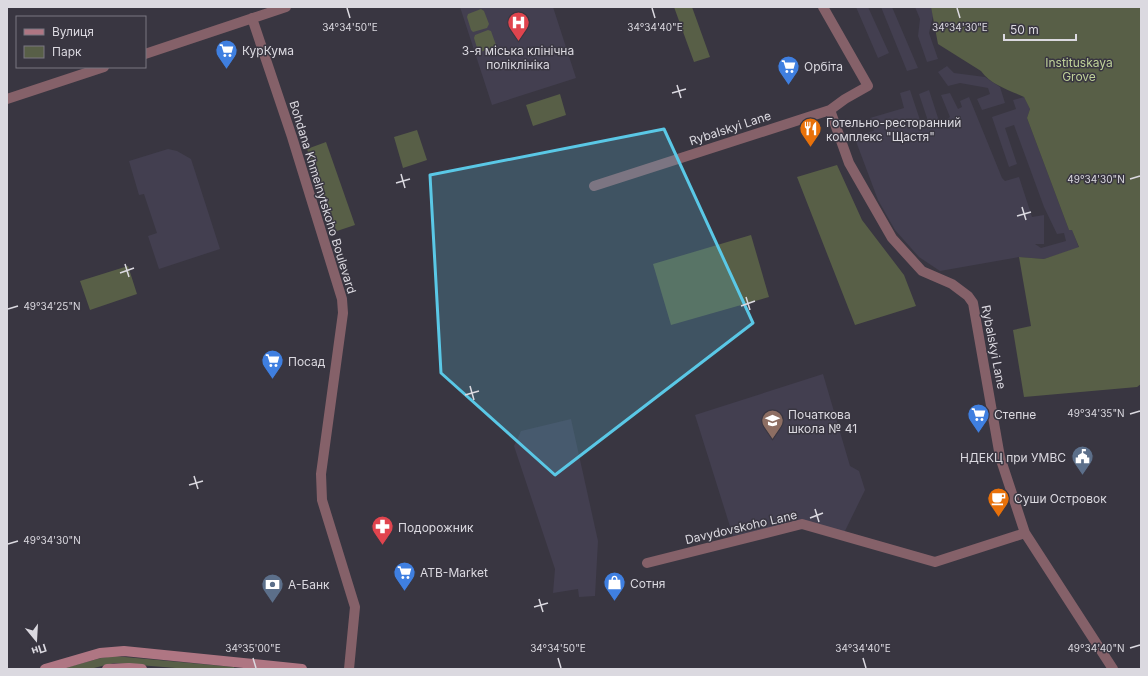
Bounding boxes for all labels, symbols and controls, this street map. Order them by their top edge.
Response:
hospital icon: 3-я міська клінічна поліклініка [505,10,531,43]
legend [16,16,146,68]
scale bar [1004,16,1076,42]
text: 34°34'50"E [322,21,378,33]
text: 34°34'40"E [627,21,683,33]
text: 34°34'30"E [932,21,988,33]
text: 50 m [1010,22,1039,37]
text: Вулиця [52,24,94,39]
supermarket icon: КурКума [213,37,239,70]
place label: КурКума [242,43,294,58]
place label: 3-я міська клінічна поліклініка [462,43,574,72]
text: Парк [52,44,82,59]
supermarket icon: Орбіта [775,53,801,86]
park label: Іnstituskaya Grove [1045,55,1113,84]
place label: Орбіта [804,59,843,74]
street label: Bohdana Khmelnytskoho Boulevard [286,99,360,295]
street label: Rybalskyi Lane [687,108,773,148]
place label: Готельно-ресторанний комплекс "Щастя" [826,115,961,144]
restaurant icon: Готельно-ресторанний комплекс "Щастя" [797,116,823,149]
text: 49°34'30"N [1067,173,1125,185]
text: 49°34'25"N [23,300,81,312]
street label: Rybalskyi Lane [979,304,1009,390]
supermarket icon: Посад [260,348,286,381]
place label: Посад [288,354,326,369]
supermarket icon: Степне [965,401,991,434]
place label: Початкова школа № 41 [788,407,857,436]
place label: Степне [994,407,1036,422]
text: 49°34'35"N [1067,407,1125,419]
school or university icon: Початкова школа № 41 [760,408,786,441]
public building icon: НДЕКЦ при УМВС [1069,444,1095,477]
place label: НДЕКЦ при УМВС [960,450,1066,465]
cafe icon: Суши Островок [986,485,1012,518]
place label: Суши Островок [1014,491,1107,506]
street label: Davydovskoho Lane [683,507,799,547]
pharmacy icon: Подорожник [369,514,395,547]
place label: Подорожник [398,520,474,535]
text: 49°34'30"N [23,534,81,546]
supermarket icon: ATB-Market [391,559,417,592]
place label: ATB-Market [420,565,488,580]
shop icon: Сотня [602,570,628,603]
bank icon: А-Банк [259,571,285,604]
place label: Сотня [630,576,665,591]
place label: А-Банк [288,577,330,592]
north arrow [16,620,56,660]
text: Пн [30,641,48,659]
text: 34°35'00"E [225,642,281,654]
text: 34°34'50"E [530,642,586,654]
text: 34°34'40"E [835,642,891,654]
text: 49°34'40"N [1067,642,1125,654]

